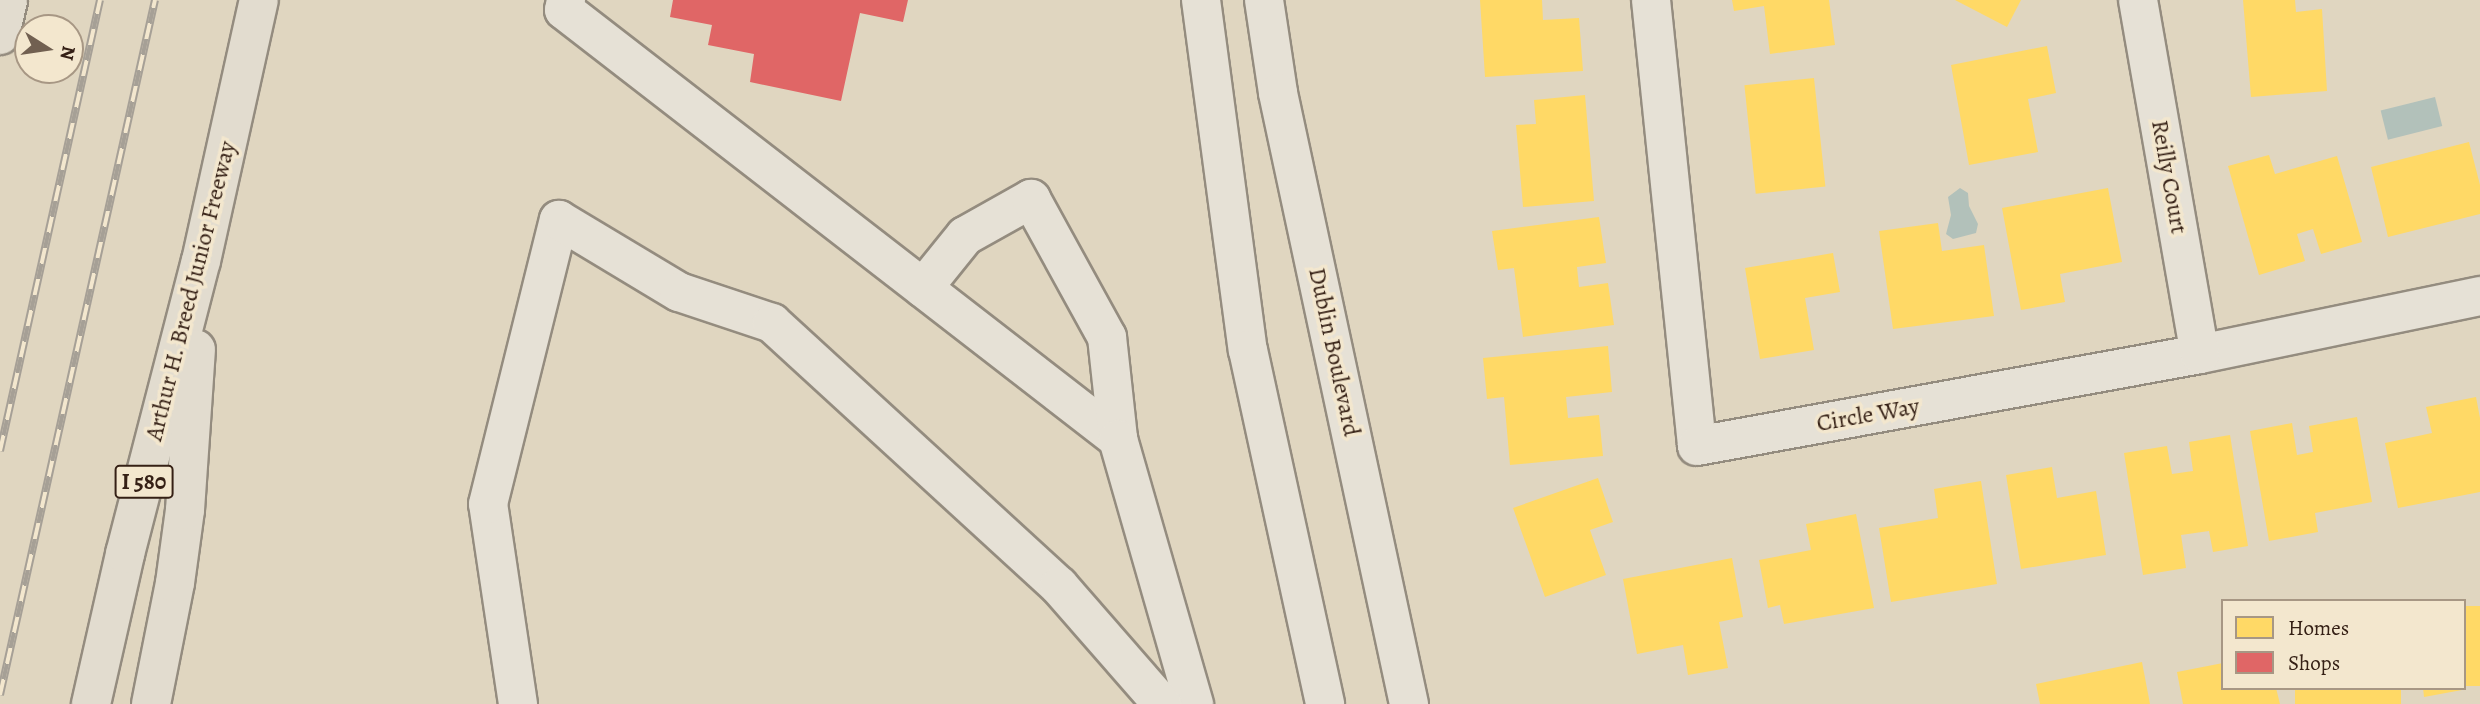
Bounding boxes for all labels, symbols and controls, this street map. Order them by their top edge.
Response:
north arrow [14,14,84,84]
text: N [53,43,82,62]
street label: Reilly Court [2145,118,2193,236]
street label: Arthur H. Breed Junior Freeway [140,138,242,444]
street label: Dublin Boulevard [1302,265,1366,439]
street label: Circle Way [1814,392,1922,438]
road number: I 580 [114,462,174,502]
legend [2221,599,2466,690]
text: Homes [2288,614,2349,642]
text: Shops [2288,649,2340,677]

